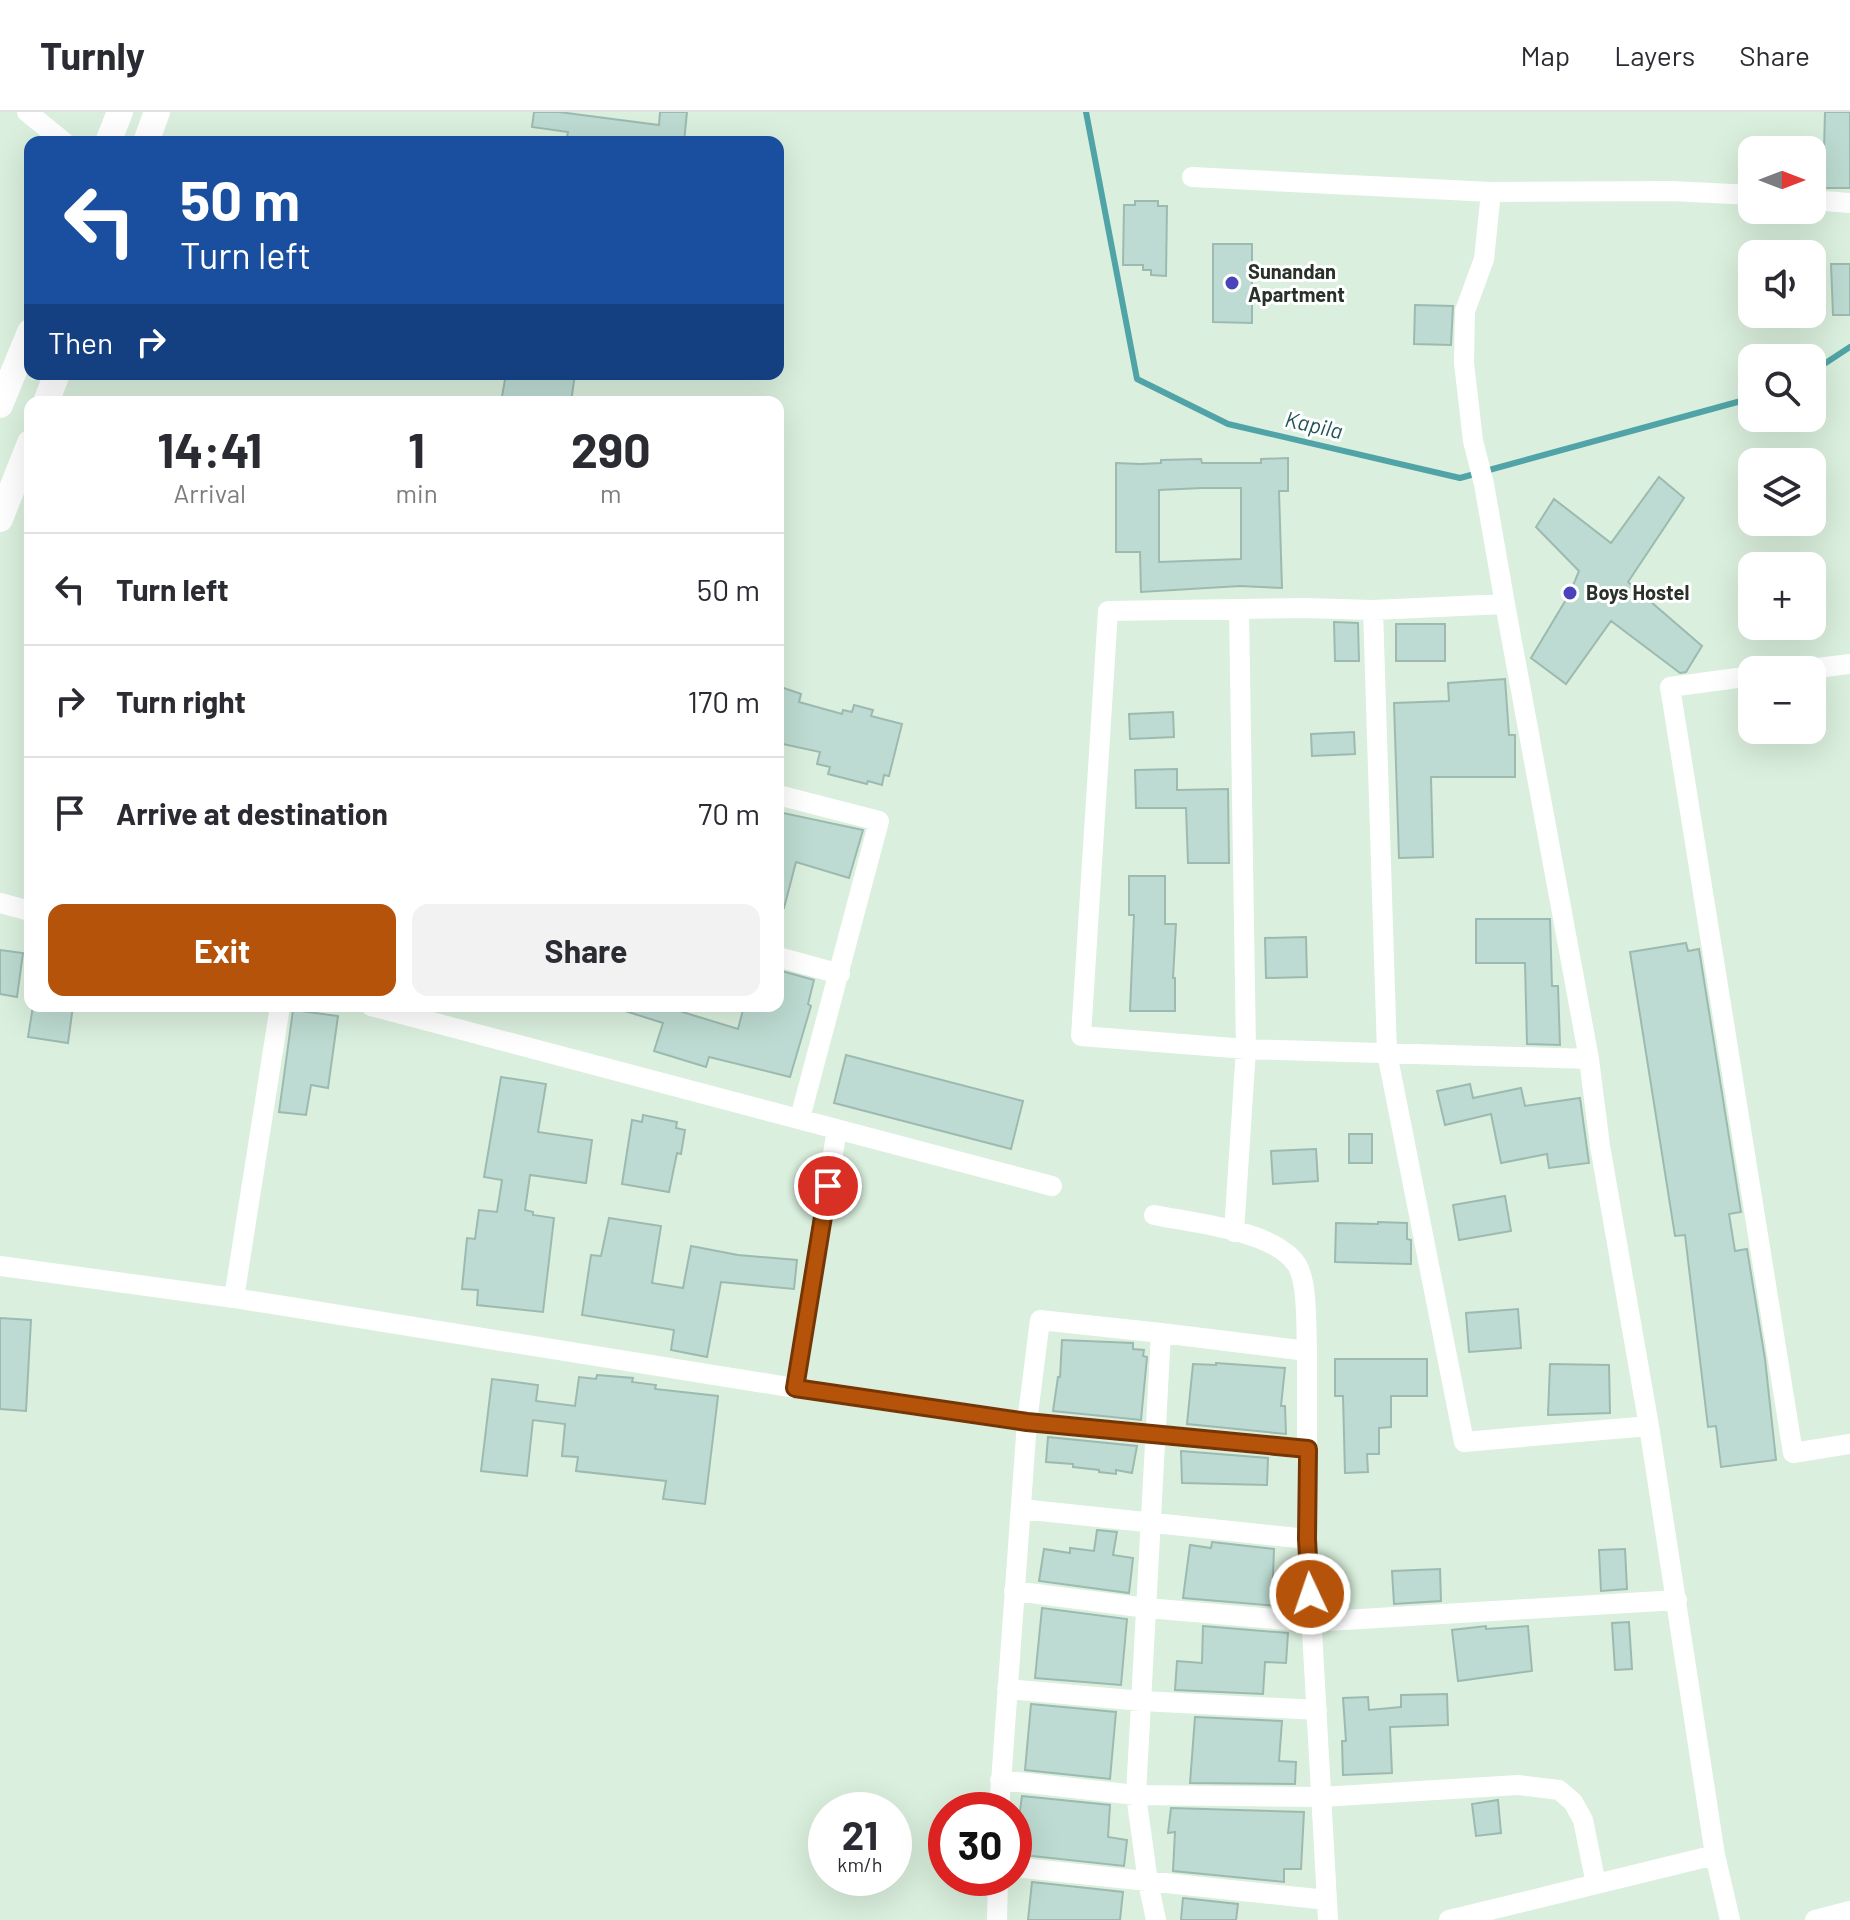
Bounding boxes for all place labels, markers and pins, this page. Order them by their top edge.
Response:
place label: Sunandan Apartment [1248,259,1345,306]
marker: Sunandan Apartment [1223,274,1241,292]
place label: Boys Hostel [1586,580,1689,604]
marker: Boys Hostel [1561,584,1579,602]
pin [794,1152,862,1220]

